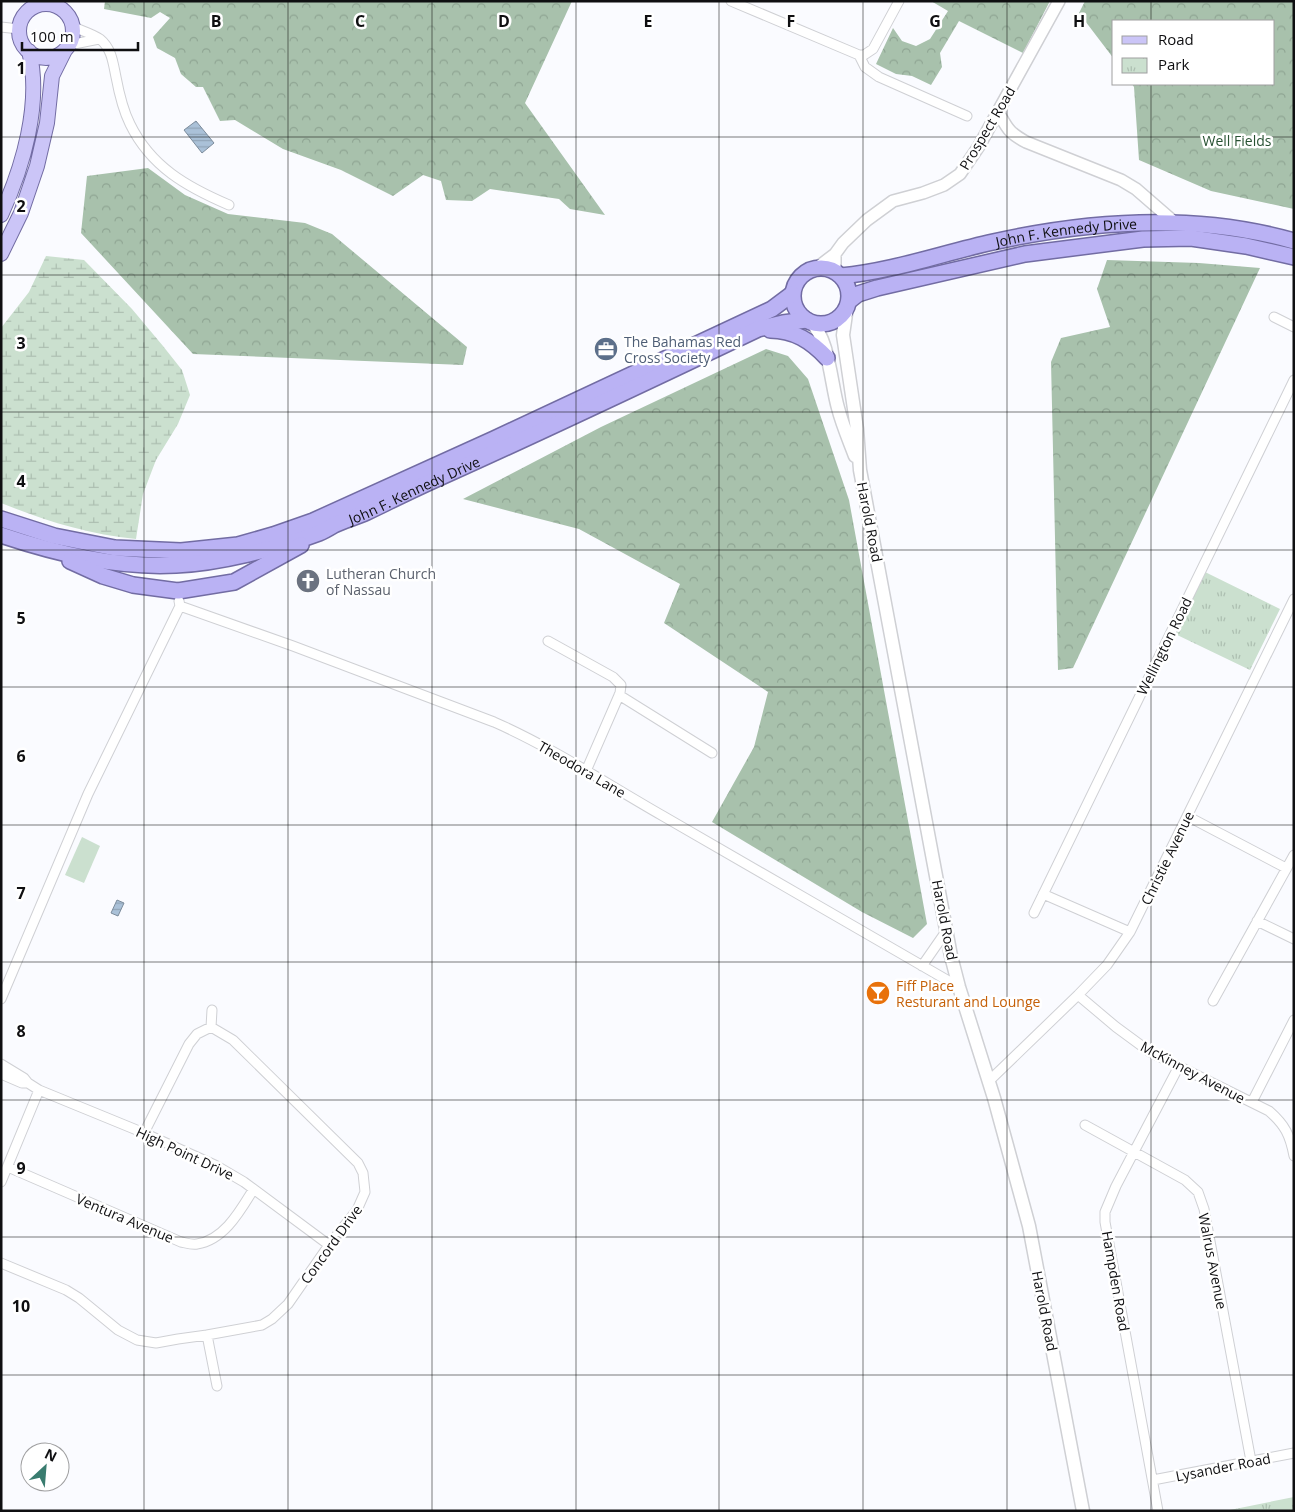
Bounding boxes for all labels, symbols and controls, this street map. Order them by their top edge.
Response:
text: B [211,10,221,32]
text: C [355,10,365,32]
text: D [498,10,510,32]
text: E [644,10,653,32]
text: F [787,10,795,32]
text: G [929,10,941,32]
text: H [1073,10,1085,32]
scale bar [22,20,139,52]
legend [1112,20,1275,85]
text: 100 m [30,26,74,46]
text: Road [1158,29,1194,49]
text: Park [1158,54,1189,74]
text: 1 [16,57,26,79]
street label: Prospect Road [955,83,1019,173]
park label: Well Fields [1203,131,1272,150]
text: 2 [16,195,26,217]
street label: John F. Kennedy Drive [992,213,1137,251]
text: 3 [16,332,26,354]
place label: The Bahamas Red Cross Society [624,332,741,367]
office icon: The Bahamas Red Cross Society [593,336,619,362]
street label: John F. Kennedy Drive [344,451,483,529]
text: 4 [16,470,26,492]
street label: Harold Road [853,480,887,564]
place label: Lutheran Church of Nassau [326,564,436,599]
church icon: Lutheran Church of Nassau [295,568,321,594]
street label: Wellington Road [1132,594,1196,698]
text: 5 [16,607,26,629]
street label: Theodora Lane [535,736,629,802]
text: 6 [16,745,26,767]
street label: Christie Avenue [1136,808,1198,908]
street label: Harold Road [928,878,962,962]
text: 7 [16,882,26,904]
place label: Fiff Place Resturant and Lounge [896,976,1041,1011]
bar icon: Fiff Place Resturant and Lounge [865,980,891,1006]
text: 8 [16,1020,26,1042]
street label: McKinney Avenue [1137,1036,1249,1108]
street label: High Point Drive [133,1122,237,1184]
text: 9 [16,1157,26,1179]
street label: Ventura Avenue [73,1189,177,1247]
street label: Concord Drive [296,1201,366,1287]
street label: Walrus Avenue [1194,1211,1232,1311]
street label: Hampden Road [1098,1229,1134,1333]
street label: Harold Road [1028,1269,1062,1353]
text: 10 [12,1295,30,1317]
north arrow [20,1442,70,1492]
text: N [42,1444,60,1466]
street label: Lysander Road [1174,1448,1272,1486]

